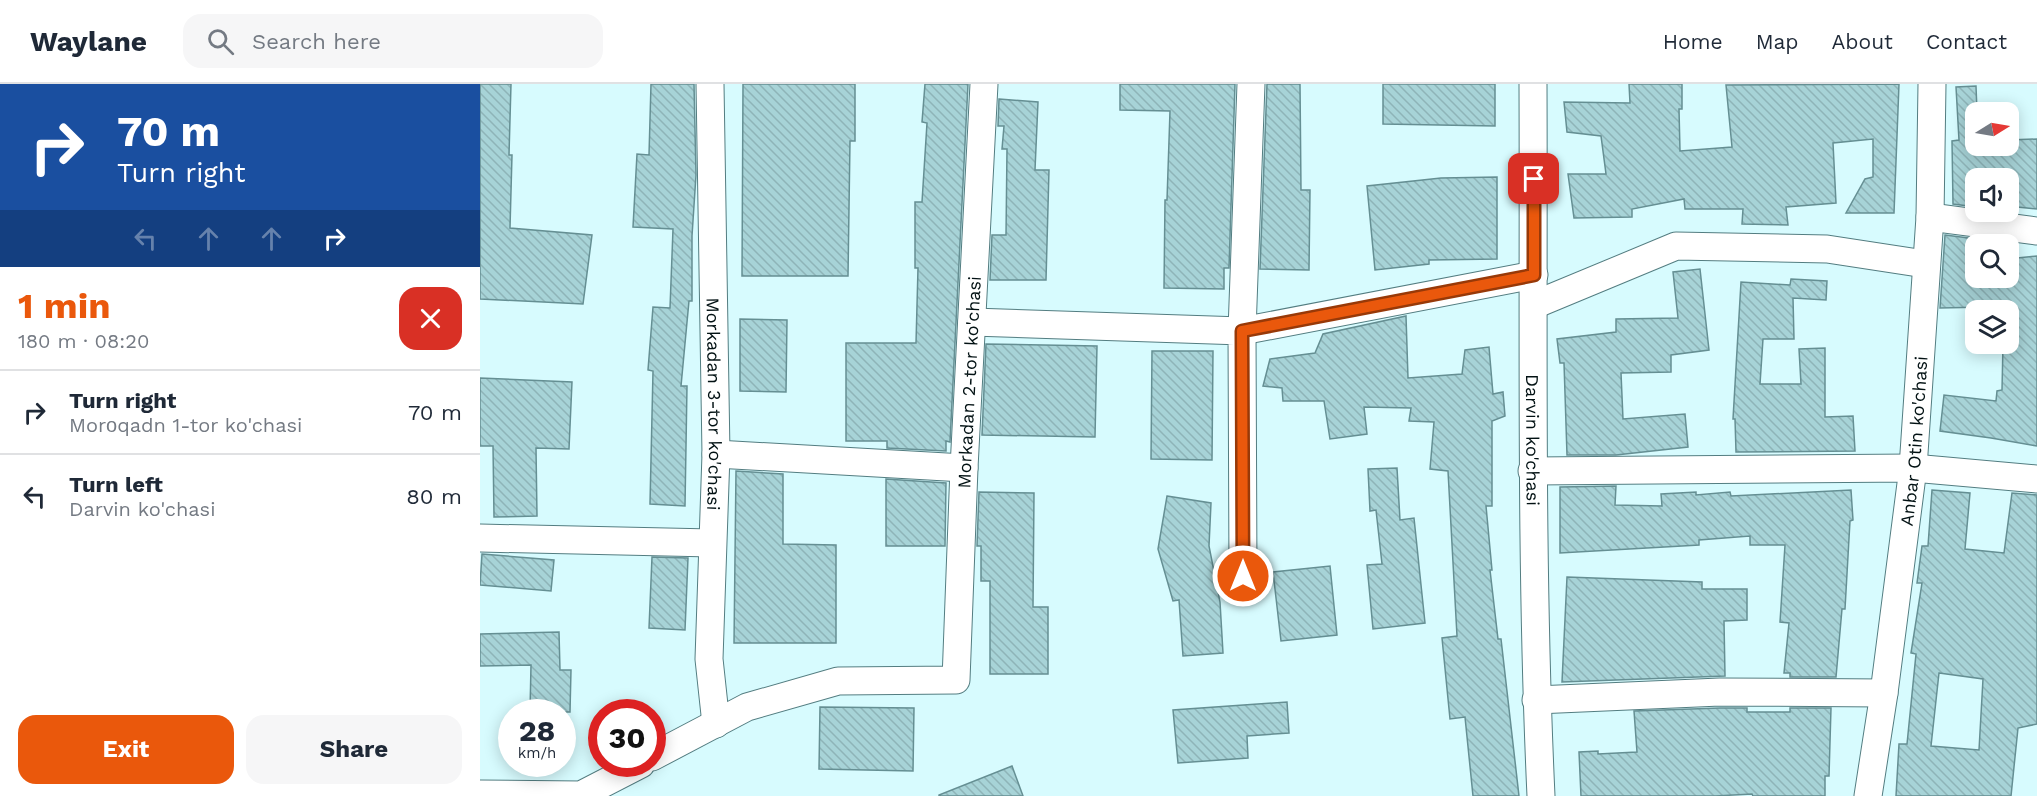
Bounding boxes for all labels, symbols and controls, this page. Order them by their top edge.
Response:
search box [183,14,603,68]
text: Waylane [30,25,147,58]
icon: search [204,25,237,58]
text: Search here [252,29,381,54]
text: Home [1663,29,1723,54]
text: Map [1756,29,1799,54]
text: About [1832,29,1893,54]
text: Contact [1926,29,2007,54]
north arrow [1965,102,2019,156]
map controls [1965,102,2019,354]
text: 70 m [117,107,220,156]
icon: right [18,108,96,186]
pin [1508,153,1559,204]
text: Turn right [117,157,246,189]
icon: arrive [1517,162,1550,195]
button: sound [1965,168,2019,222]
icon: left [129,222,162,255]
icon: ahead [192,222,225,255]
icon: ahead [255,222,288,255]
icon: right [318,222,351,255]
button: search [1965,234,2019,288]
street label: Morkadan 2-tor ko'chasi [953,276,984,489]
text: 1 min [18,285,110,327]
button: close [399,287,462,350]
street label: Morkadan 3-tor ko'chasi [703,297,727,511]
button: layers [1965,300,2019,354]
text: 180 m · 08:20 [18,329,149,353]
street label: Anbar Otin ko'chasi [1895,355,1931,527]
street label: Darvin ko'chasi [1523,374,1544,506]
text: Turn right [69,388,176,413]
icon: right [18,396,51,429]
text: 70 m [408,400,462,425]
text: Morоqadn 1-tor ko'chasi [69,413,302,437]
text: Turn left [69,472,163,497]
icon: left [18,480,51,513]
text: 80 m [406,484,462,509]
text: Darvin ko'chasi [69,497,215,521]
position arrow [1211,544,1275,608]
speed limit sign: 30 [588,699,666,777]
text: 28 [519,713,555,748]
button: Exit [18,715,234,784]
button: Share [246,715,462,784]
text: km/h [518,744,556,762]

